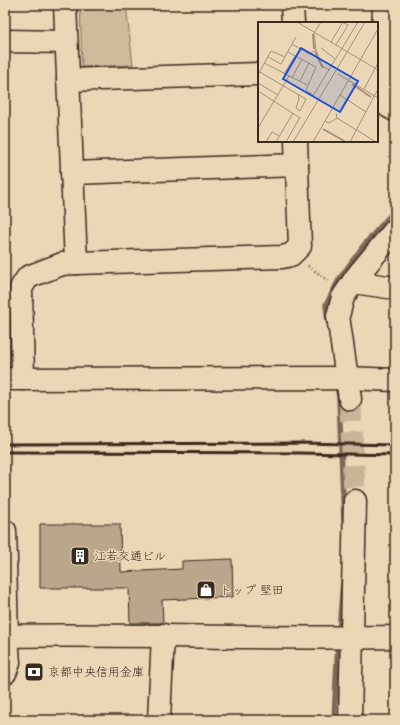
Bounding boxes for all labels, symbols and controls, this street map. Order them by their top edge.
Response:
inset map [258,22,378,142]
building icon: 江若交通ビル [69,545,91,567]
place label: 江若交通ビル [94,547,166,563]
shop icon: トップ 堅田 [195,579,217,601]
place label: トップ 堅田 [220,581,284,597]
bank icon: 京都中央信用金庫 [23,661,45,683]
place label: 京都中央信用金庫 [48,663,144,679]

